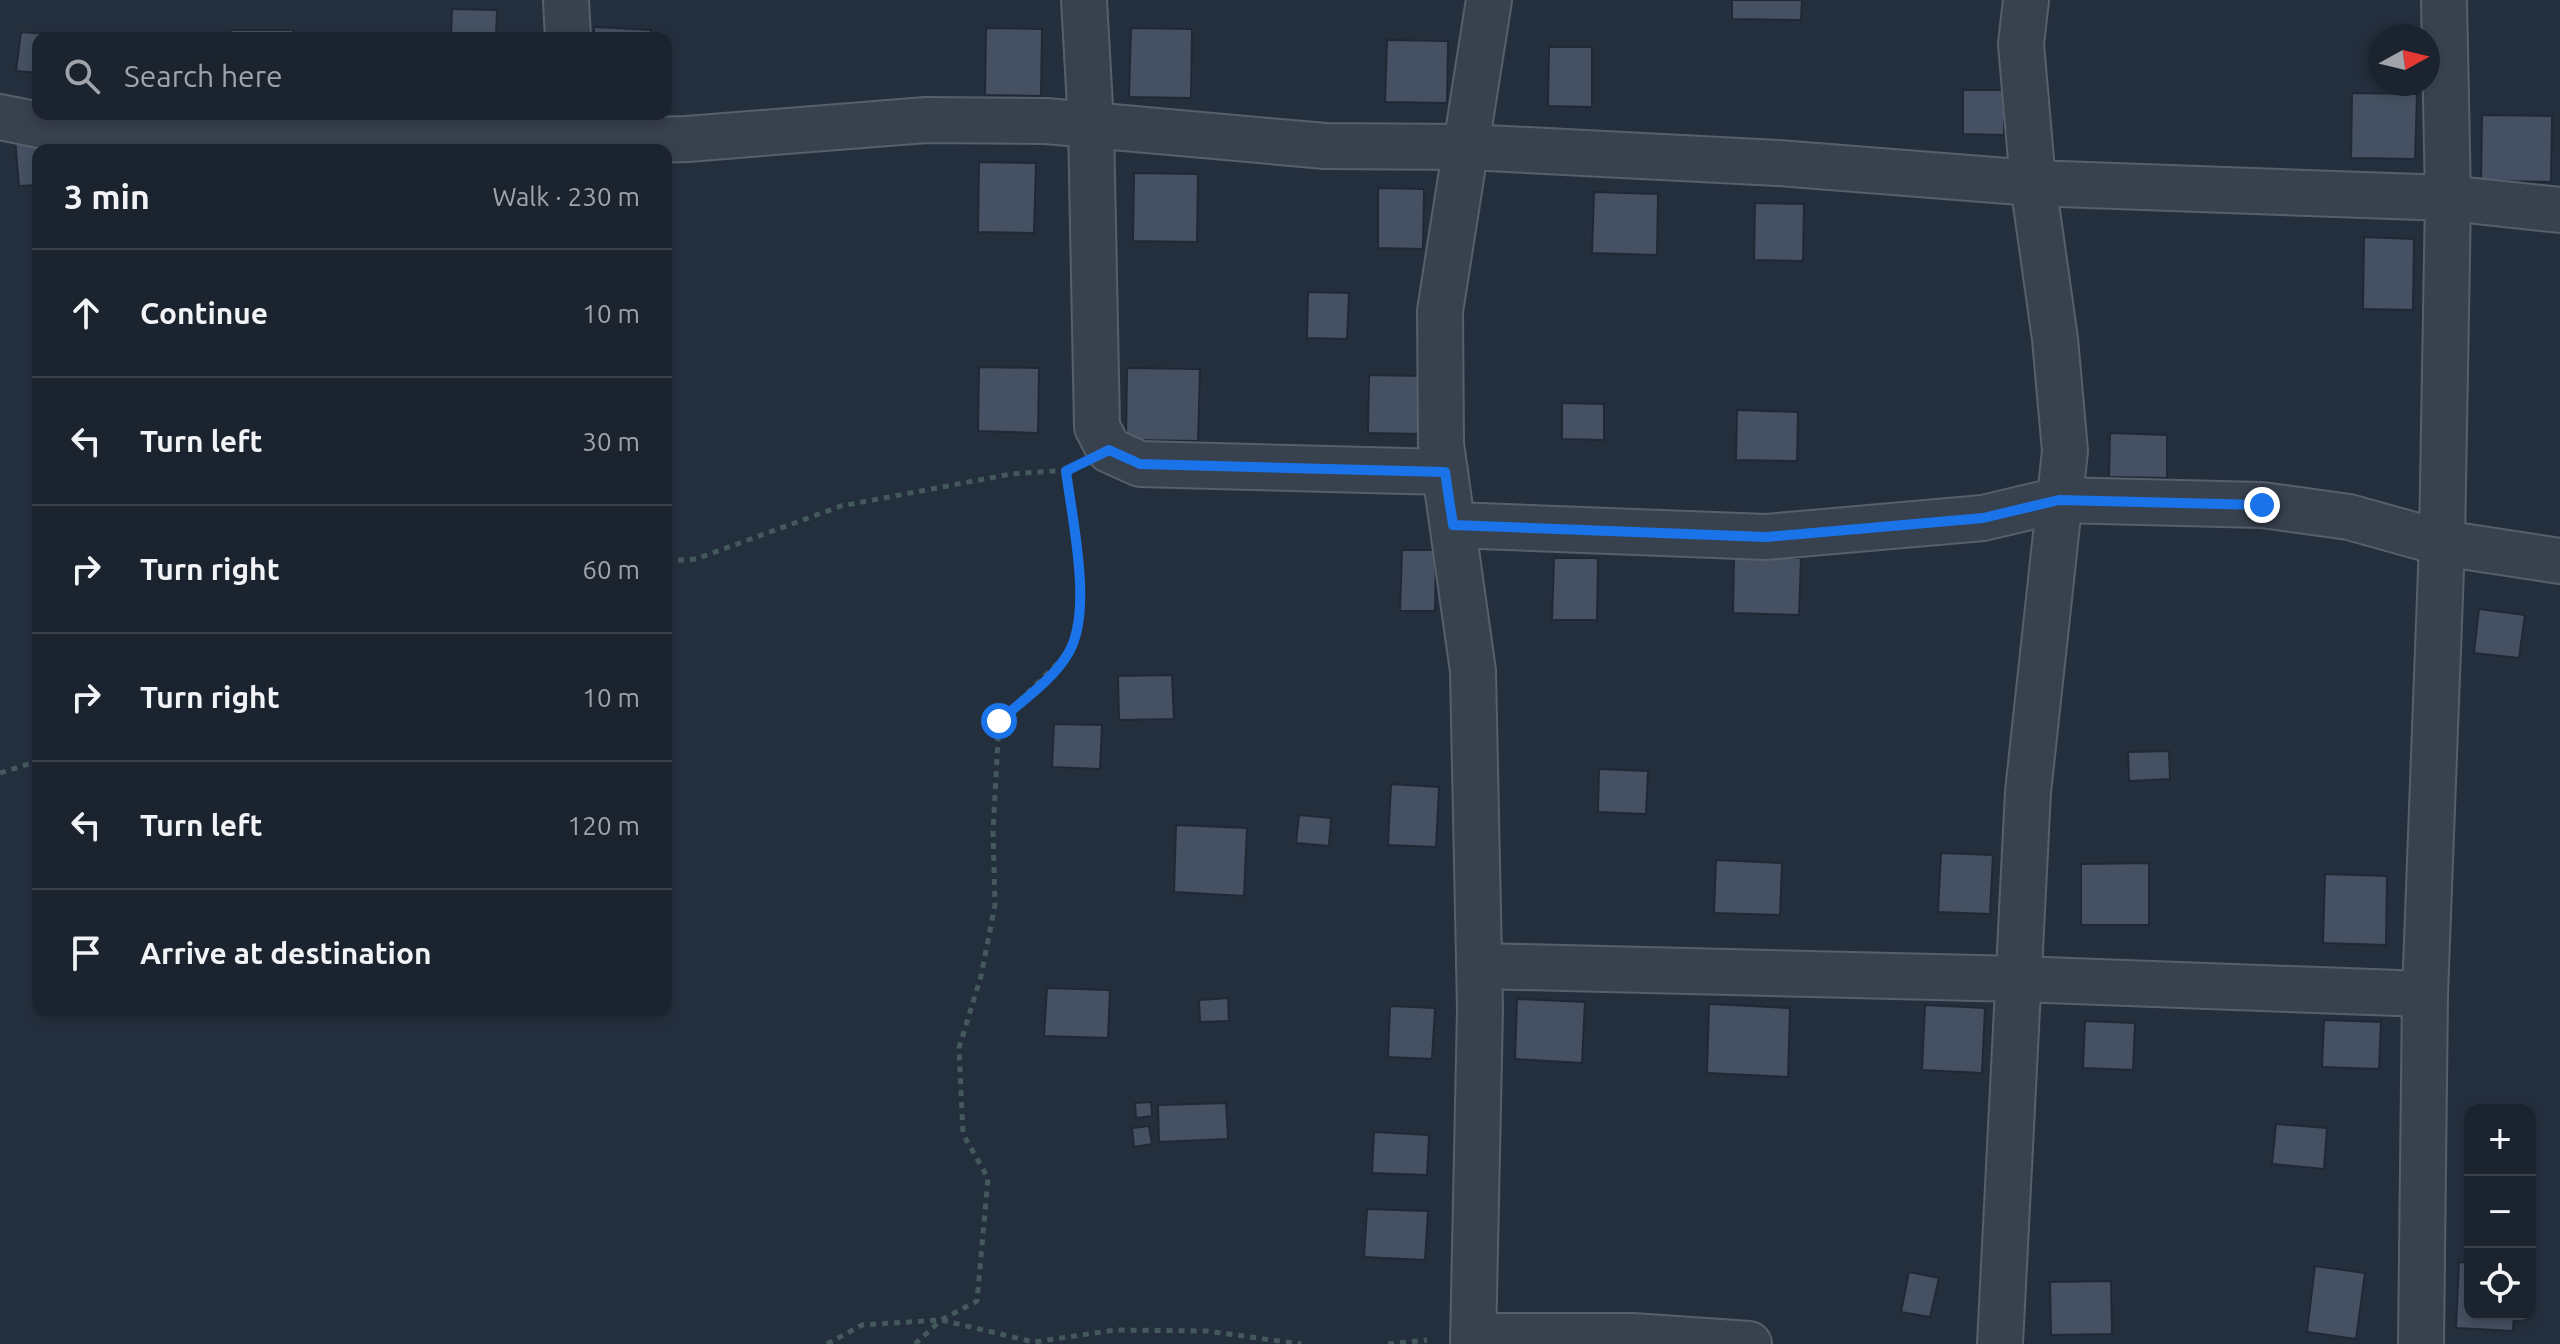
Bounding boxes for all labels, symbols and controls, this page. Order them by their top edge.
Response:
north arrow [2368,24,2440,96]
search box [32,32,672,120]
icon: search [60,54,104,98]
text: Search here [124,59,283,93]
text: 3 min [64,177,150,215]
text: Walk · 230 m [492,182,640,211]
icon: ahead [64,291,108,335]
text: Continue [140,296,268,330]
text: 10 m [582,299,640,328]
icon: left [64,419,108,463]
text: Turn left [140,424,262,458]
text: 30 m [582,427,640,456]
route end [2244,487,2280,523]
icon: right [64,547,108,591]
text: Turn right [140,552,280,586]
text: 60 m [582,555,640,584]
icon: right [64,675,108,719]
text: Turn right [140,680,280,714]
text: 10 m [582,683,640,712]
route start [981,703,1017,739]
icon: left [64,803,108,847]
text: Turn left [140,808,262,842]
text: 120 m [568,811,640,840]
icon: arrive [64,931,108,975]
text: Arrive at destination [140,936,432,970]
map controls [2464,1104,2536,1320]
button: + [2464,1104,2536,1176]
button: − [2464,1176,2536,1248]
button: locate [2464,1248,2536,1320]

